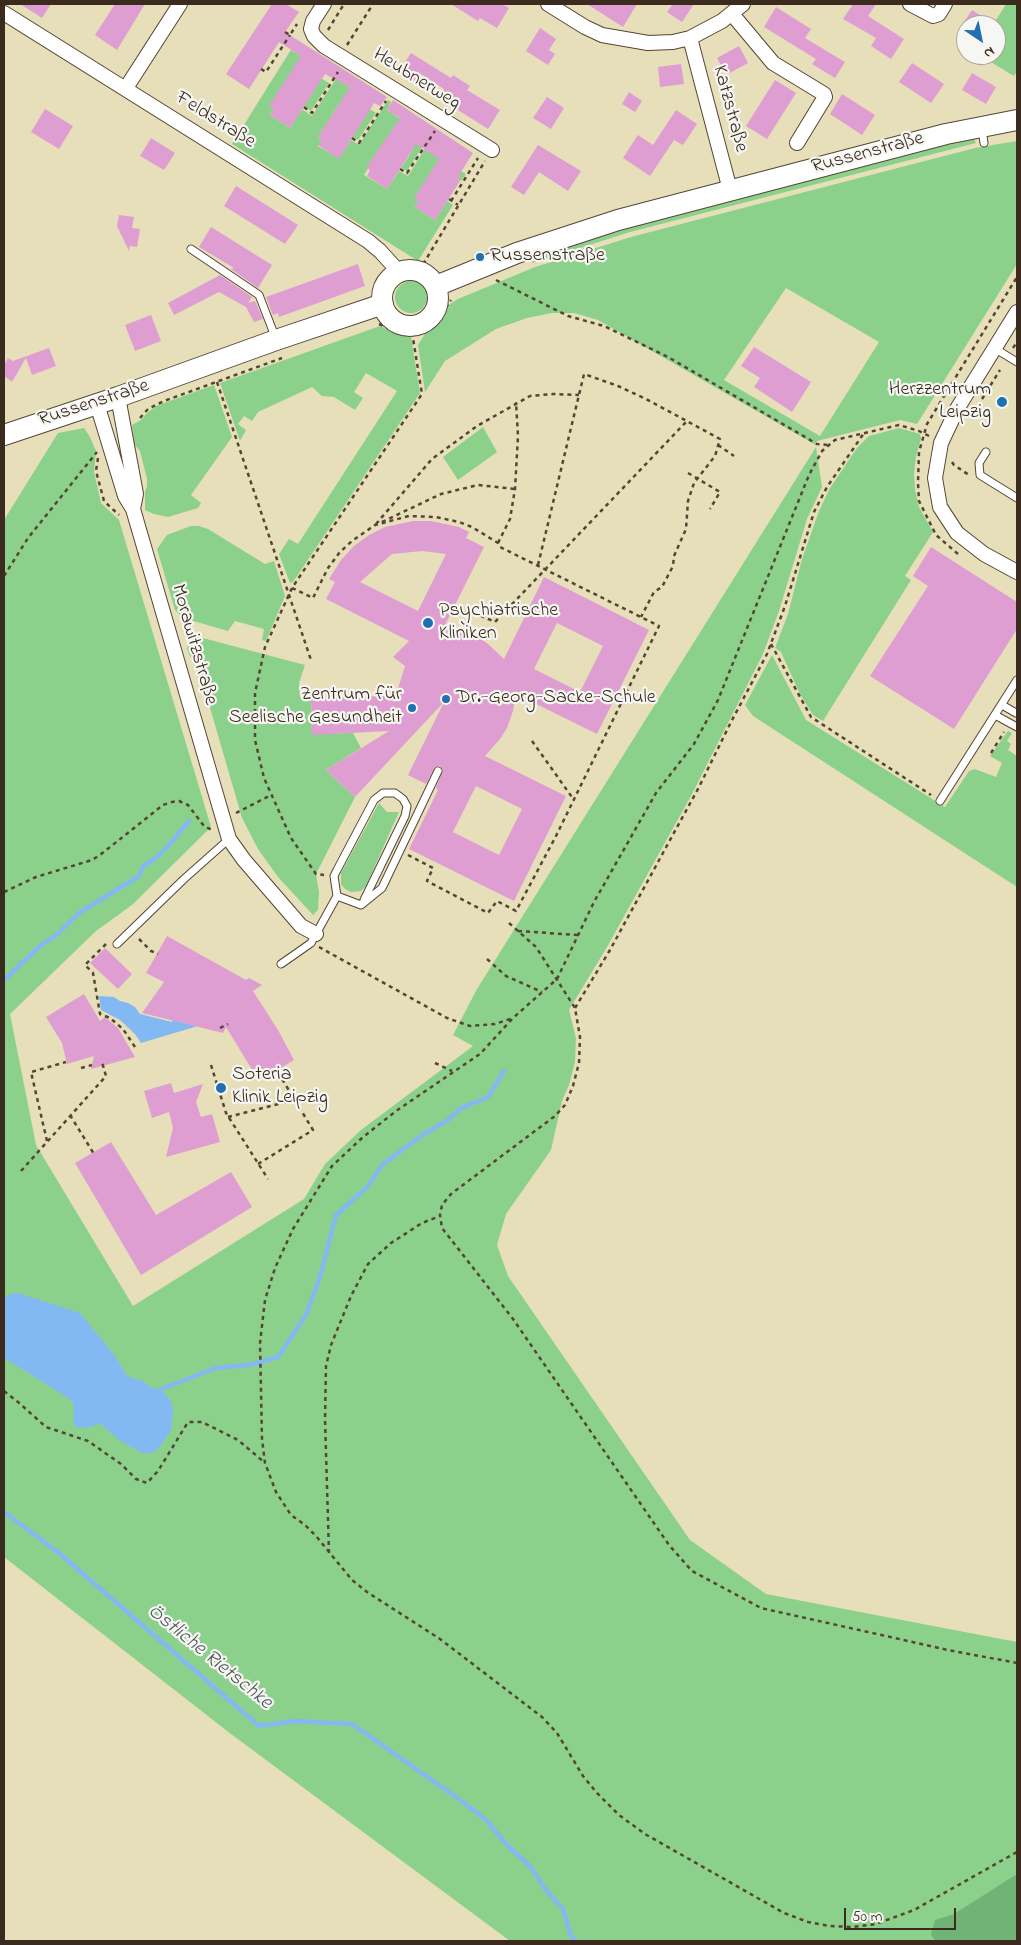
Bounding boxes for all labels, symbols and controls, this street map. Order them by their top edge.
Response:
north arrow [956,15,1006,65]
text: N [979,41,999,63]
street label: Heubnerweg [368,44,464,116]
street label: Katzstraße [706,63,752,155]
street label: Feldstraße [171,87,259,155]
street label: Russenstraße [809,128,927,180]
place label: Russenstraße [490,245,605,269]
marker: Russenstraße [474,251,486,263]
street label: Russenstraße [36,375,152,433]
place label: Herzzentrum Leipzig [889,379,991,426]
marker: Herzzentrum Leipzig [995,395,1009,409]
street label: Morawitzstraße [164,582,222,708]
place label: Psychiatrische Kliniken [439,600,558,647]
marker: Psychiatrische Kliniken [421,616,435,630]
place label: Zentrum für Seelische Gesundheit [229,684,402,731]
place label: Dr.-Georg-Sacke-Schule [456,687,656,711]
marker: Dr.-Georg-Sacke-Schule [440,693,452,705]
marker: Zentrum für Seelische Gesundheit [406,702,418,714]
place label: Soteria Klinik Leipzig [232,1064,328,1111]
marker: Soteria Klinik Leipzig [214,1081,228,1095]
water label: Östliche Rietschke [142,1600,276,1716]
scale bar [846,1898,958,1930]
text: 50 m [852,1906,882,1928]

